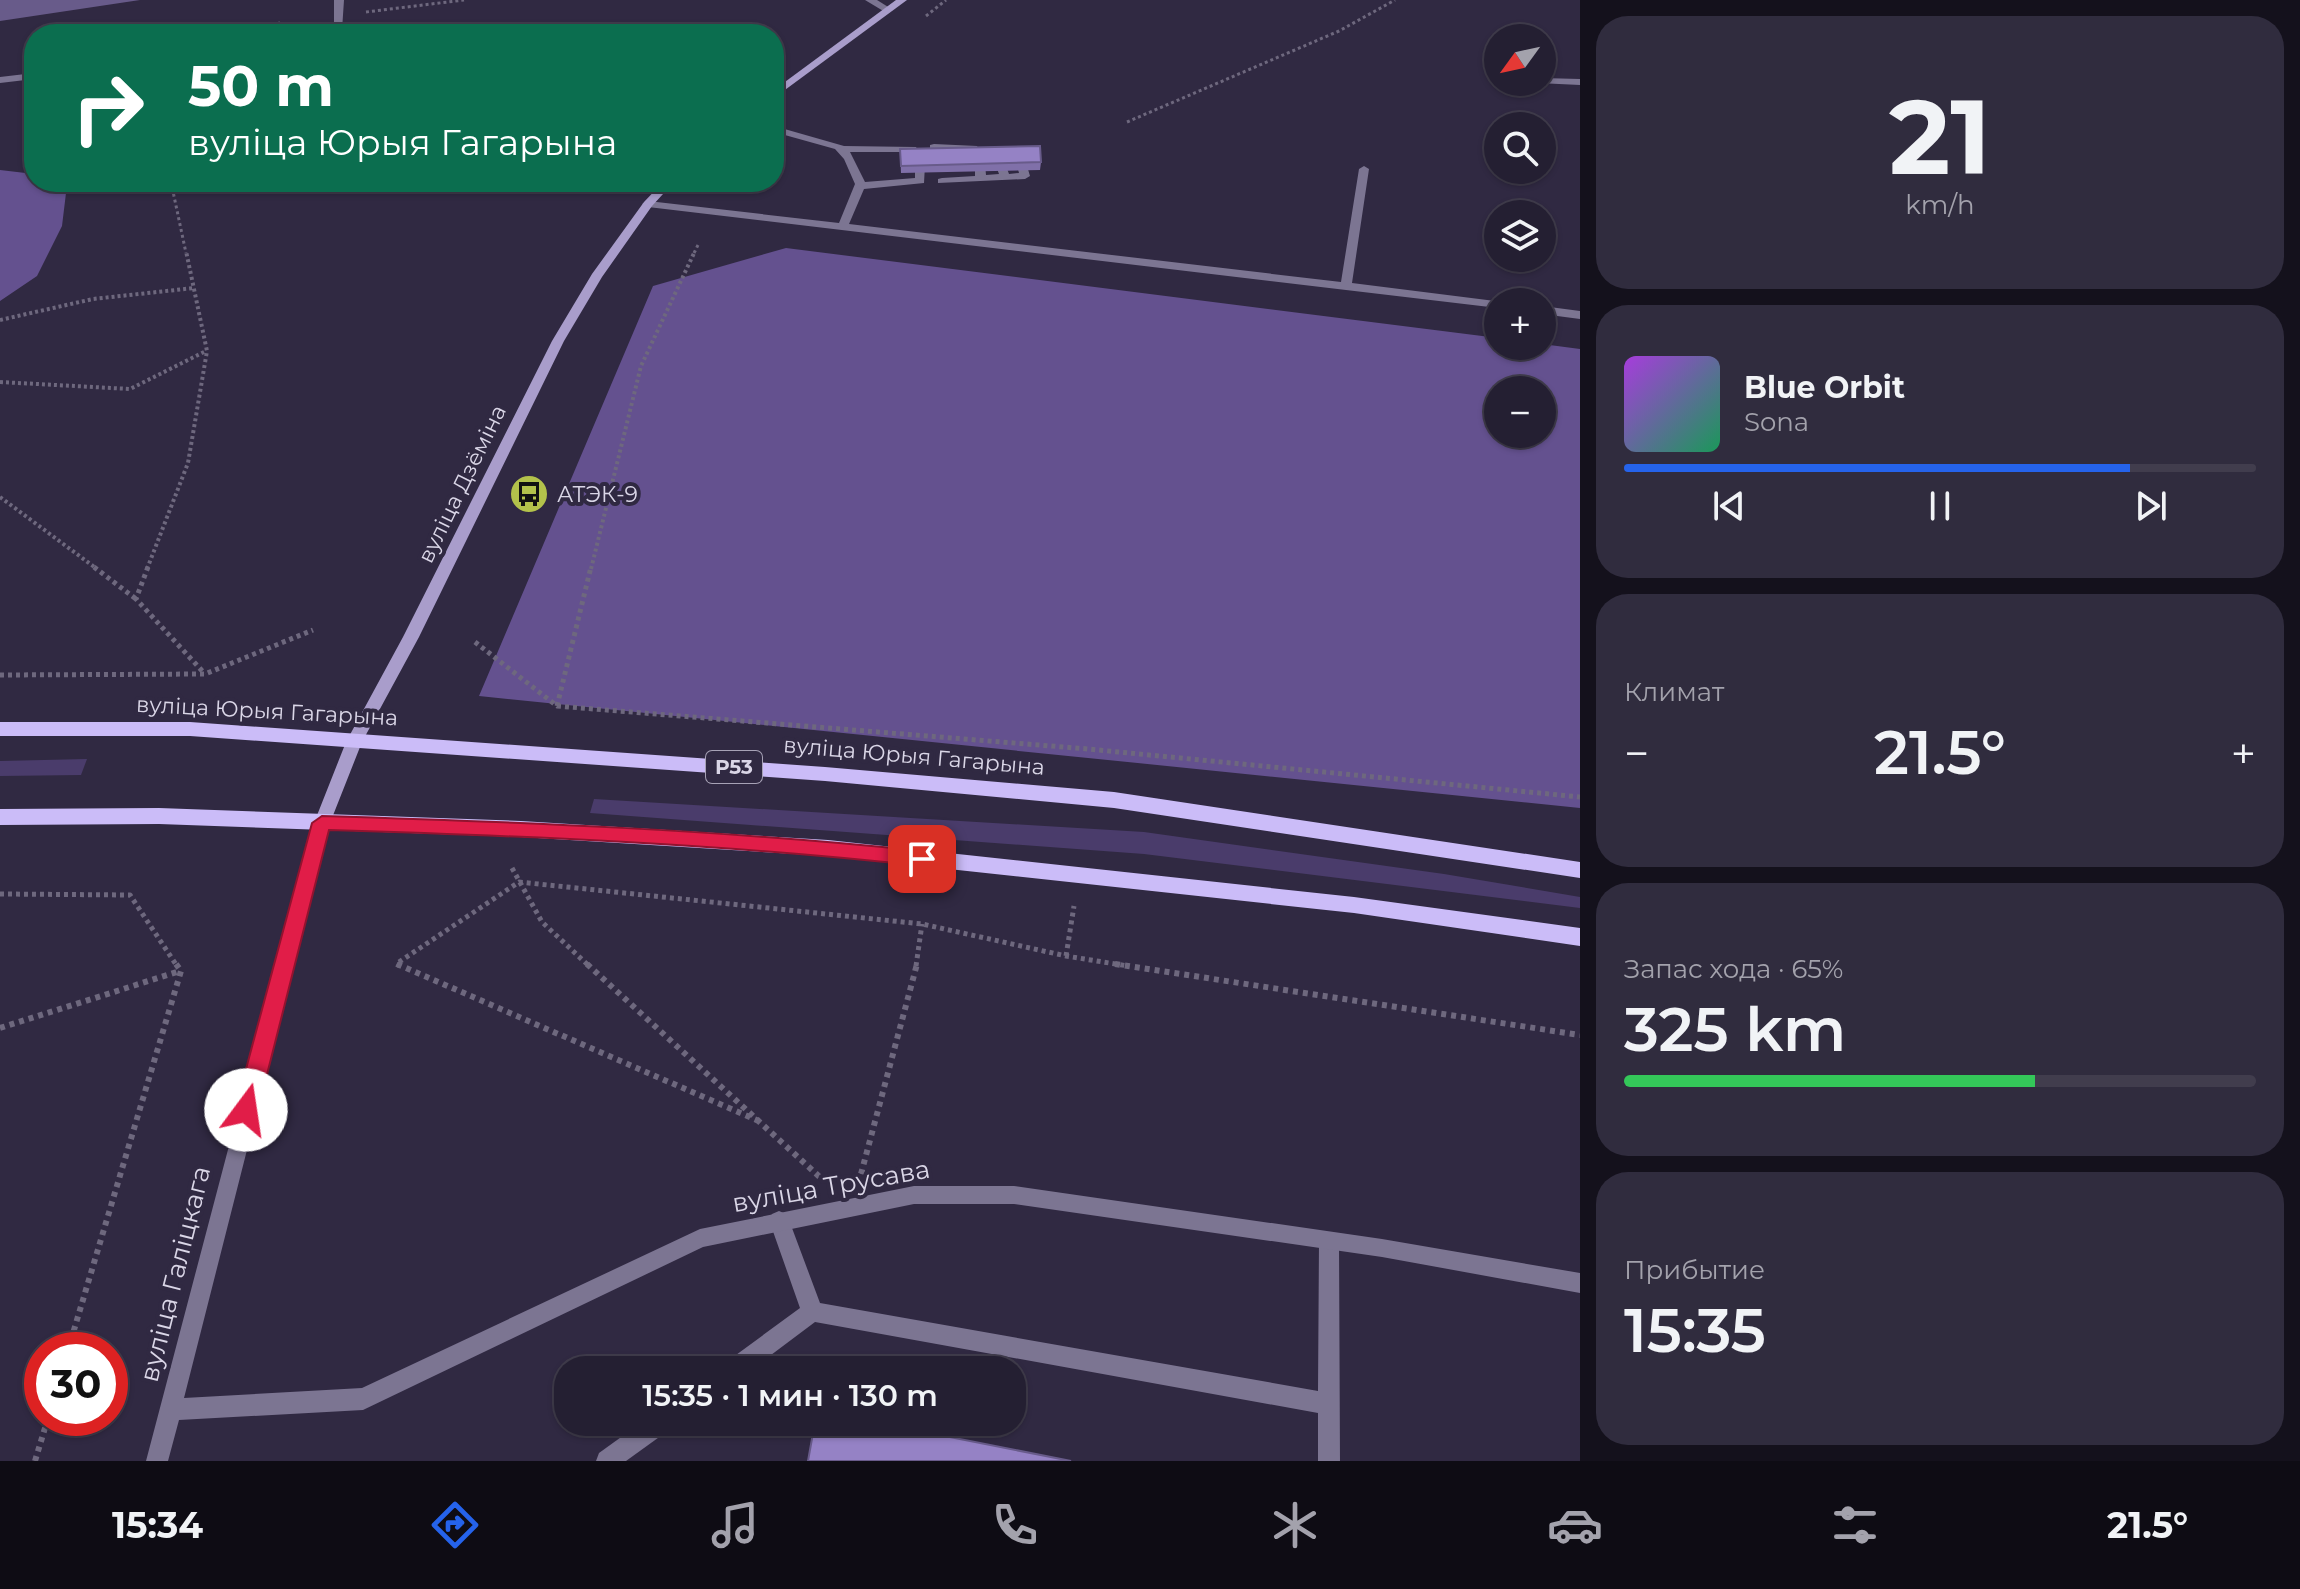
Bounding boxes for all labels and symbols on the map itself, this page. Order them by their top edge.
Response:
north arrow [1484,24,1556,96]
street label: вуліца Дзёміна [412,401,512,567]
bus stop icon: АТЭК-9 [508,473,550,515]
place label: АТЭК-9 [557,481,638,508]
street label: вуліца Юрыя Гагарына [135,691,399,731]
street label: вуліца Юрыя Гагарына [782,731,1046,781]
road number: Р53 [706,751,762,783]
pin [888,825,956,893]
position arrow [204,1068,288,1152]
street label: вуліца Трусава [730,1153,932,1219]
street label: вуліца Галіцкага [133,1163,217,1385]
speed limit sign: 30 [24,1332,128,1436]

